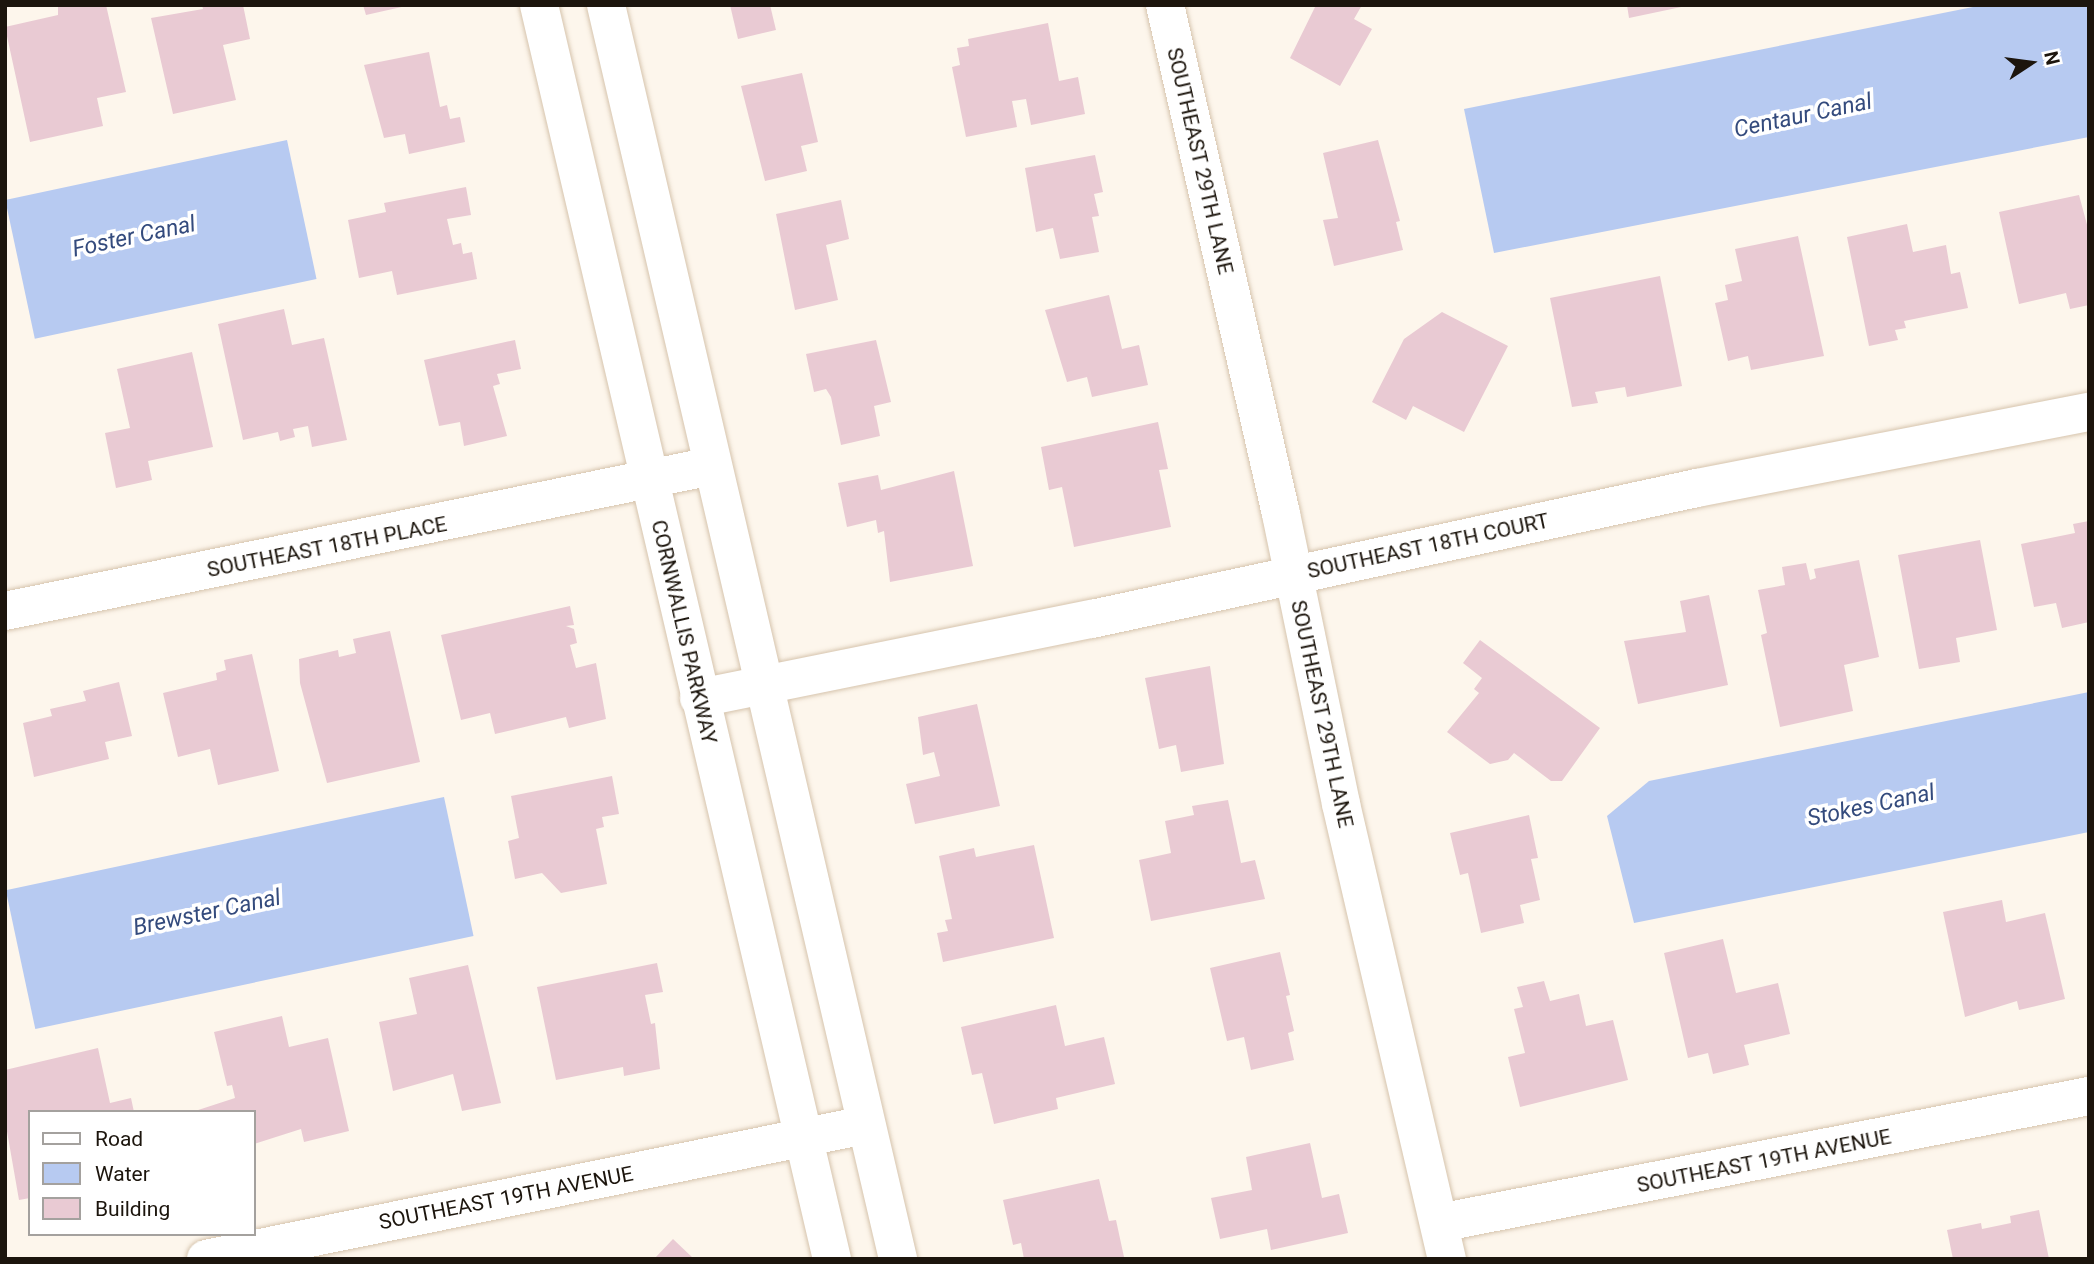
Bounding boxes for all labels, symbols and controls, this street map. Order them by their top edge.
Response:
north arrow [1996,28,2066,98]
street label: SOUTHEAST 29TH LANE [1162,45,1238,277]
text: N [2039,49,2065,67]
water label: Centaur Canal [1732,88,1874,144]
water label: Foster Canal [70,210,198,264]
street label: SOUTHEAST 18TH COURT [1305,508,1551,584]
street label: SOUTHEAST 18TH PLACE [205,511,449,583]
street label: CORNWALLIS PARKWAY [646,518,722,746]
street label: SOUTHEAST 29TH LANE [1286,598,1358,830]
water label: Stokes Canal [1805,779,1937,833]
water label: Brewster Canal [131,884,283,942]
legend [28,1110,256,1236]
street label: SOUTHEAST 19TH AVENUE [1635,1124,1893,1198]
text: Road [95,1127,143,1151]
street label: SOUTHEAST 19TH AVENUE [377,1161,635,1235]
text: Water [95,1162,150,1186]
text: Building [95,1197,170,1221]

